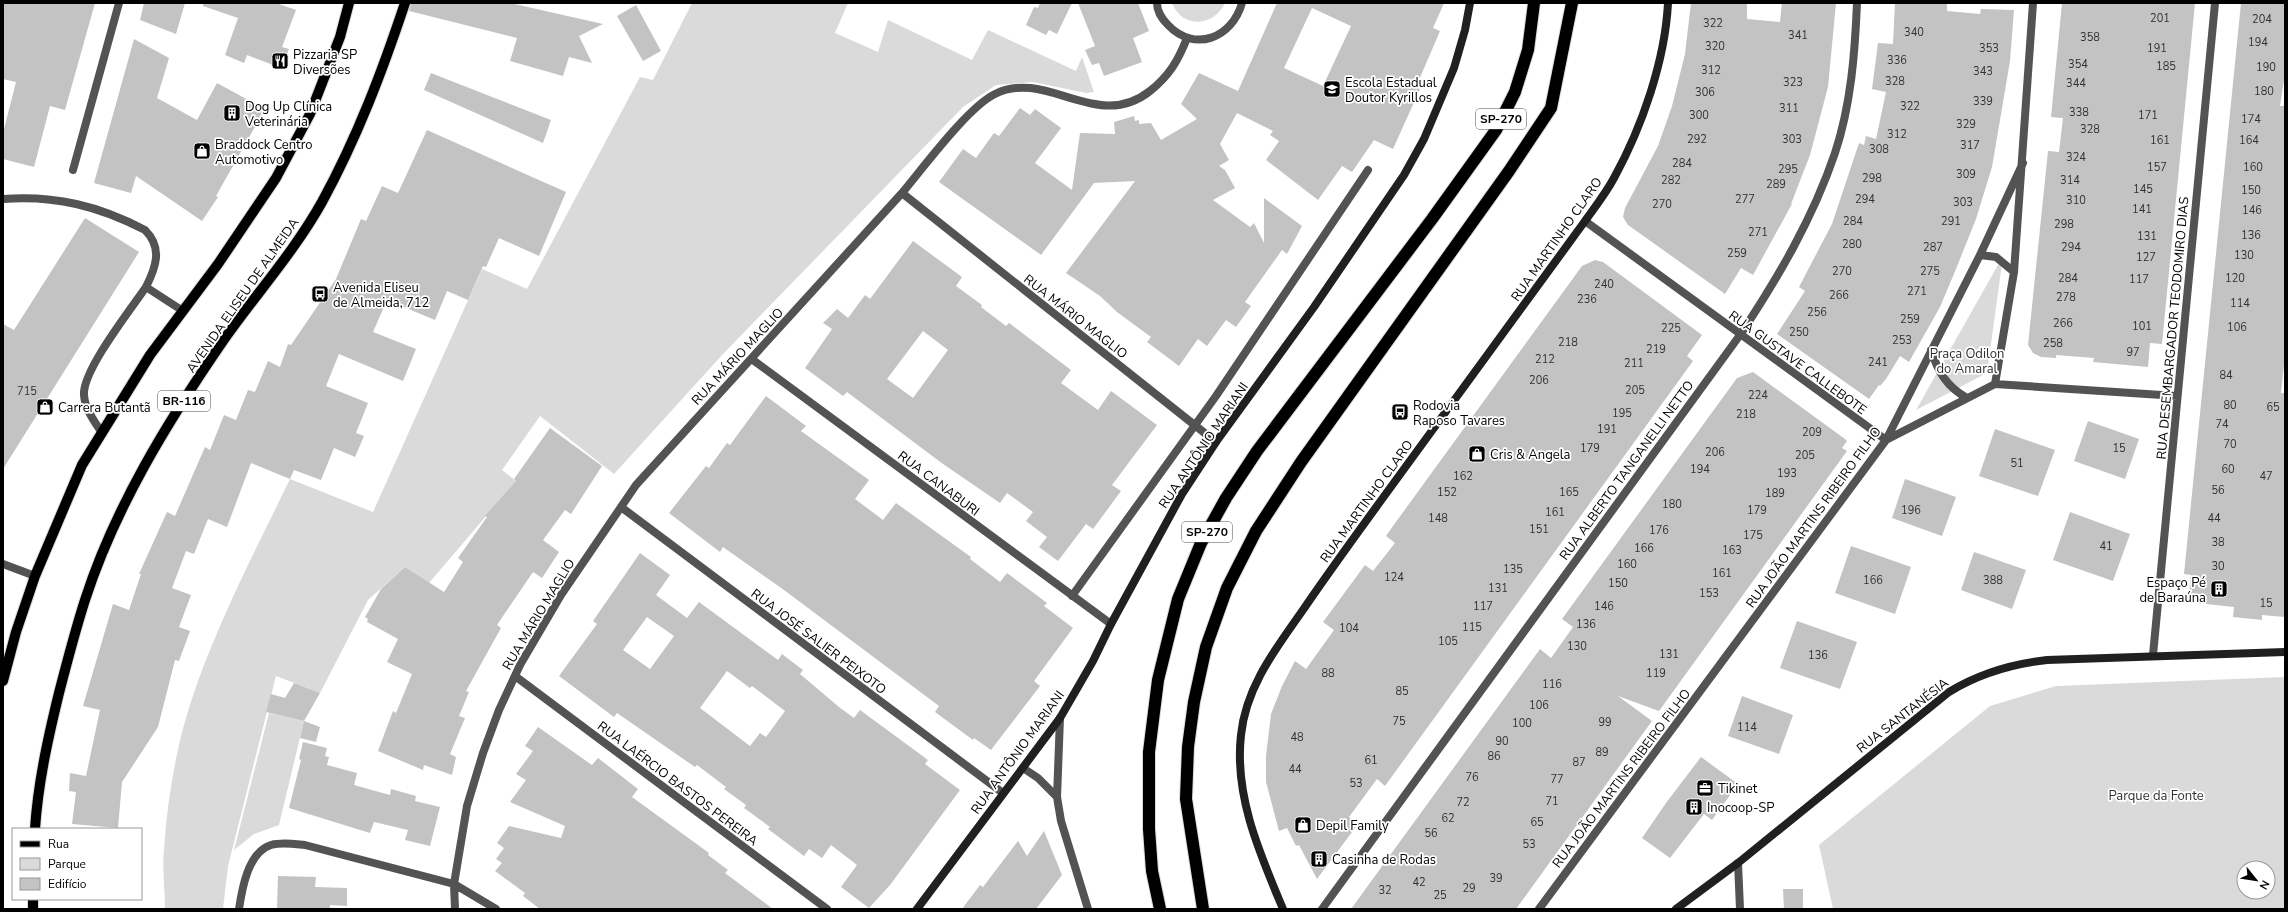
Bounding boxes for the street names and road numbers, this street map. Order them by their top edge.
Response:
road number: SP-270 [1476,109,1526,129]
street label: RUA MARTINHO CLARO [1507,174,1607,305]
street label: RUA DESEMBARGADOR TEODOMIRO DIAS [2153,196,2193,460]
street label: AVENIDA ELISEU DE ALMEIDA [182,214,304,377]
street label: RUA MÁRIO MAGLIO [1020,270,1132,363]
street label: RUA MÁRIO MAGLIO [687,303,788,409]
street label: RUA GUSTAVE CALLEBOTE [1725,307,1870,419]
street label: RUA ALBERTO TANGANELLI NETTO [1555,377,1698,564]
street label: RUA ANTÔNIO MARIANI [1154,378,1253,512]
road number: BR-116 [158,391,210,411]
street label: RUA JOÃO MARTINS RIBEIRO FILHO [1742,423,1886,612]
street label: RUA MARTINHO CLARO [1316,437,1417,567]
street label: RUA CANABURI [894,447,983,521]
road number: SP-270 [1182,522,1232,542]
street label: RUA MÁRIO MAGLIO [498,555,579,674]
street label: RUA JOSÉ SALIER PEIXOTO [747,584,890,699]
street label: RUA SANTANÉSIA [1852,673,1953,757]
street label: RUA JOÃO MARTINS RIBEIRO FILHO [1548,685,1695,872]
street label: RUA ANTÔNIO MARIANI [966,687,1069,818]
street label: RUA LAÉRCIO BASTOS PEREIRA [593,717,762,850]

